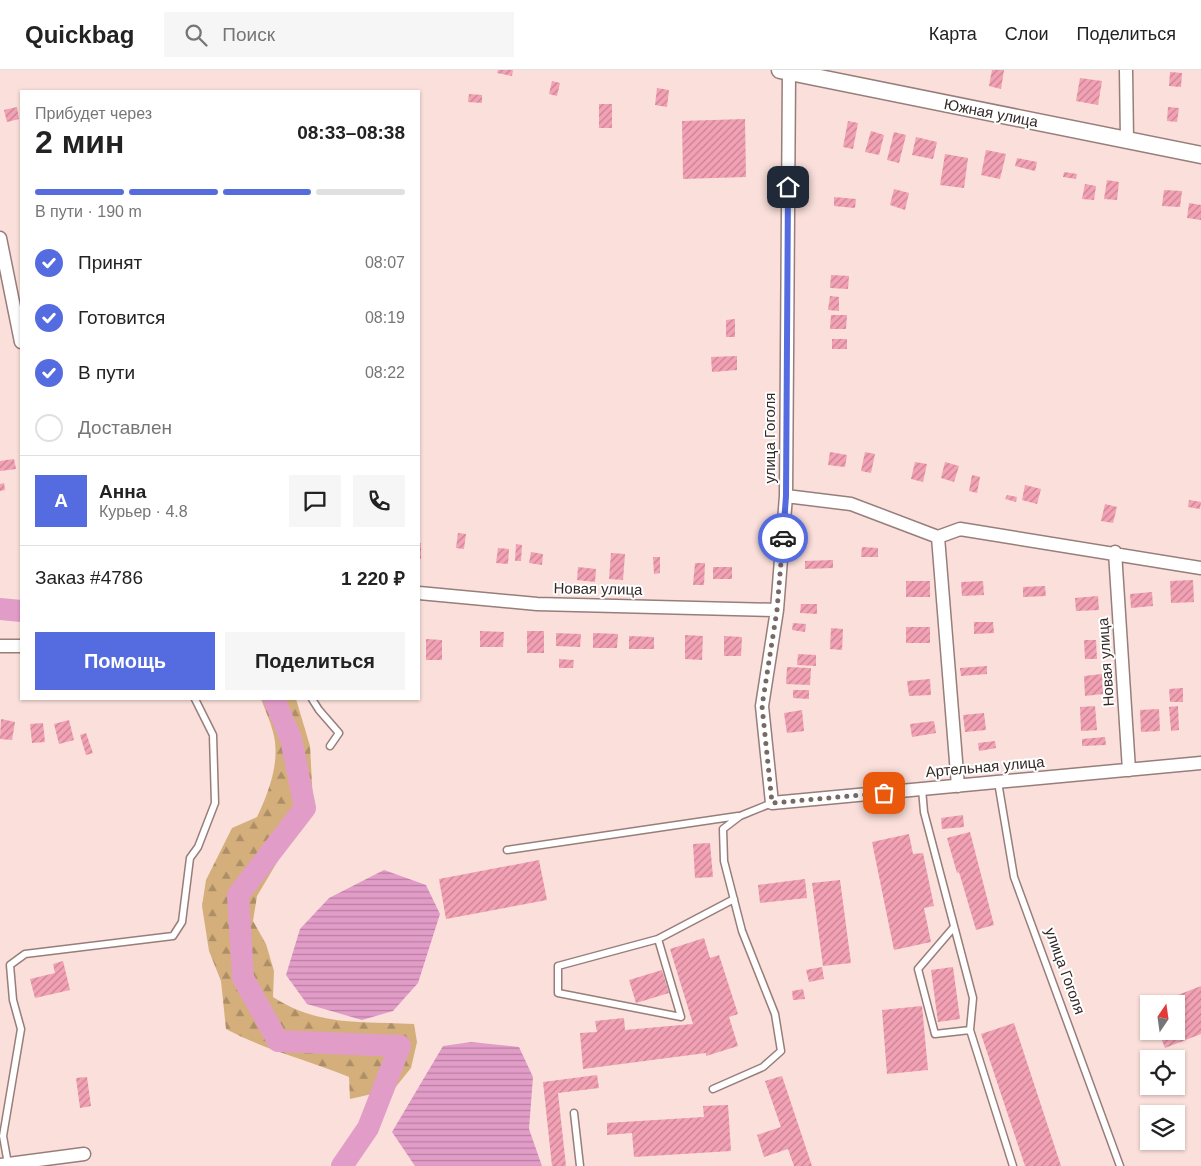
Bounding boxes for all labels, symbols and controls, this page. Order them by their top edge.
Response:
search box [164,12,514,57]
text: Quickbag [25,21,134,48]
icon: search [182,21,210,49]
text: Поиск [222,24,275,45]
text: Карта [929,24,977,44]
text: Слои [1005,24,1049,44]
text: Поделиться [1077,24,1176,44]
street label: Южная улица [943,95,1040,130]
text: Прибудет через [35,105,152,122]
text: 08:33–08:38 [297,122,405,143]
text: 2 мин [35,124,124,160]
pin [767,166,809,208]
icon: home [774,173,802,201]
text: В пути · 190 m [35,203,142,220]
icon: check [35,249,63,277]
text: Принят [78,252,142,273]
text: 08:07 [365,254,405,271]
icon: check [35,304,63,332]
text: Готовится [78,307,165,328]
text: 08:19 [365,309,405,326]
icon: check [35,359,63,387]
text: В пути [78,362,135,383]
text: 08:22 [365,364,405,381]
street label: улица Гоголя [761,393,778,483]
text: Доставлен [78,417,172,438]
button: chat [289,475,341,527]
button: phone [353,475,405,527]
text: Анна [99,481,146,502]
text: А [54,490,68,511]
text: Курьер · 4.8 [99,503,188,520]
courier [758,513,808,563]
icon: car [769,524,797,552]
text: Заказ #4786 [35,567,143,588]
text: 1 220 ₽ [341,568,405,589]
street label: Новая улица [553,579,643,598]
street label: Новая улица [1094,616,1117,707]
button: Помощь [35,632,215,690]
button: Поделиться [225,632,405,690]
street label: Артельная улица [925,753,1046,780]
pin [863,772,905,814]
icon: bag [870,779,898,807]
street label: улица Гоголя [1042,925,1089,1016]
north arrow [1140,995,1185,1040]
map controls [1140,995,1185,1150]
button: locate [1140,1050,1185,1095]
button: layers [1140,1105,1185,1150]

